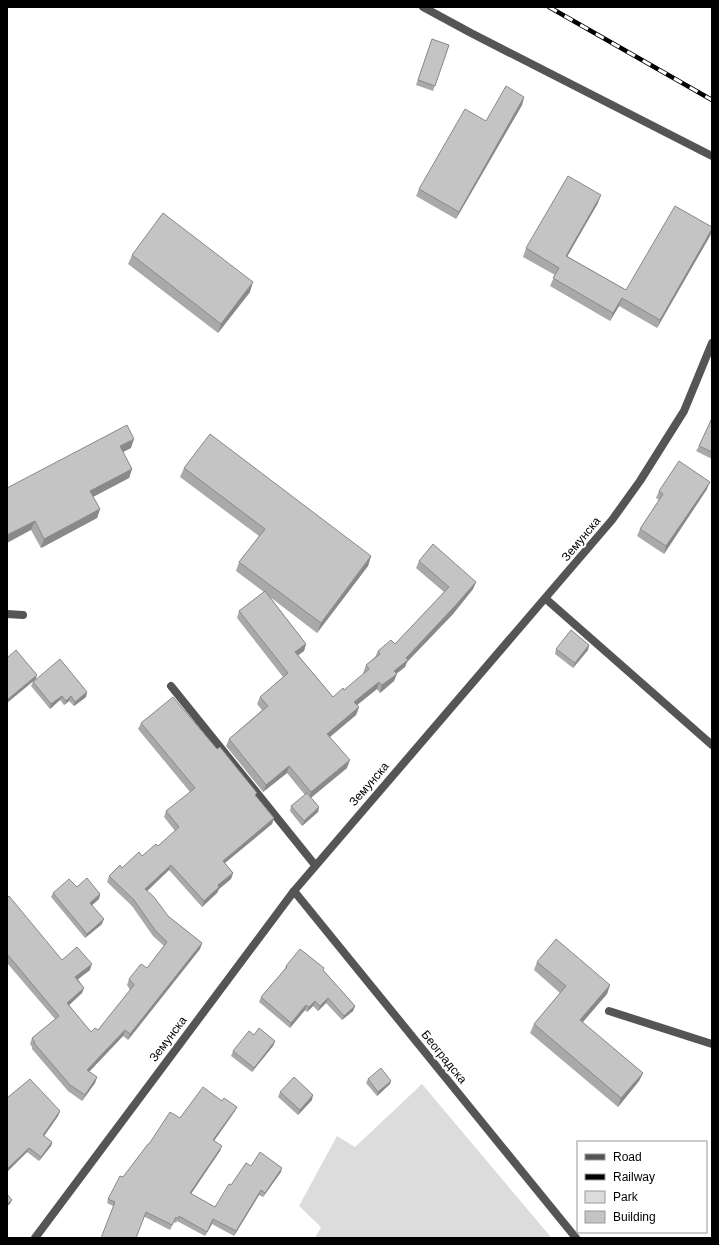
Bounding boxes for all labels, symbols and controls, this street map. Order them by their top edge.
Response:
street label: Земунска [559,514,604,564]
street label: Земунска [346,759,392,809]
street label: Земунска [146,1013,190,1064]
street label: Београдска [418,1028,470,1087]
legend [577,1141,707,1233]
text: Road [613,1150,642,1164]
text: Railway [613,1170,655,1184]
text: Park [613,1190,639,1204]
text: Building [613,1210,656,1224]

